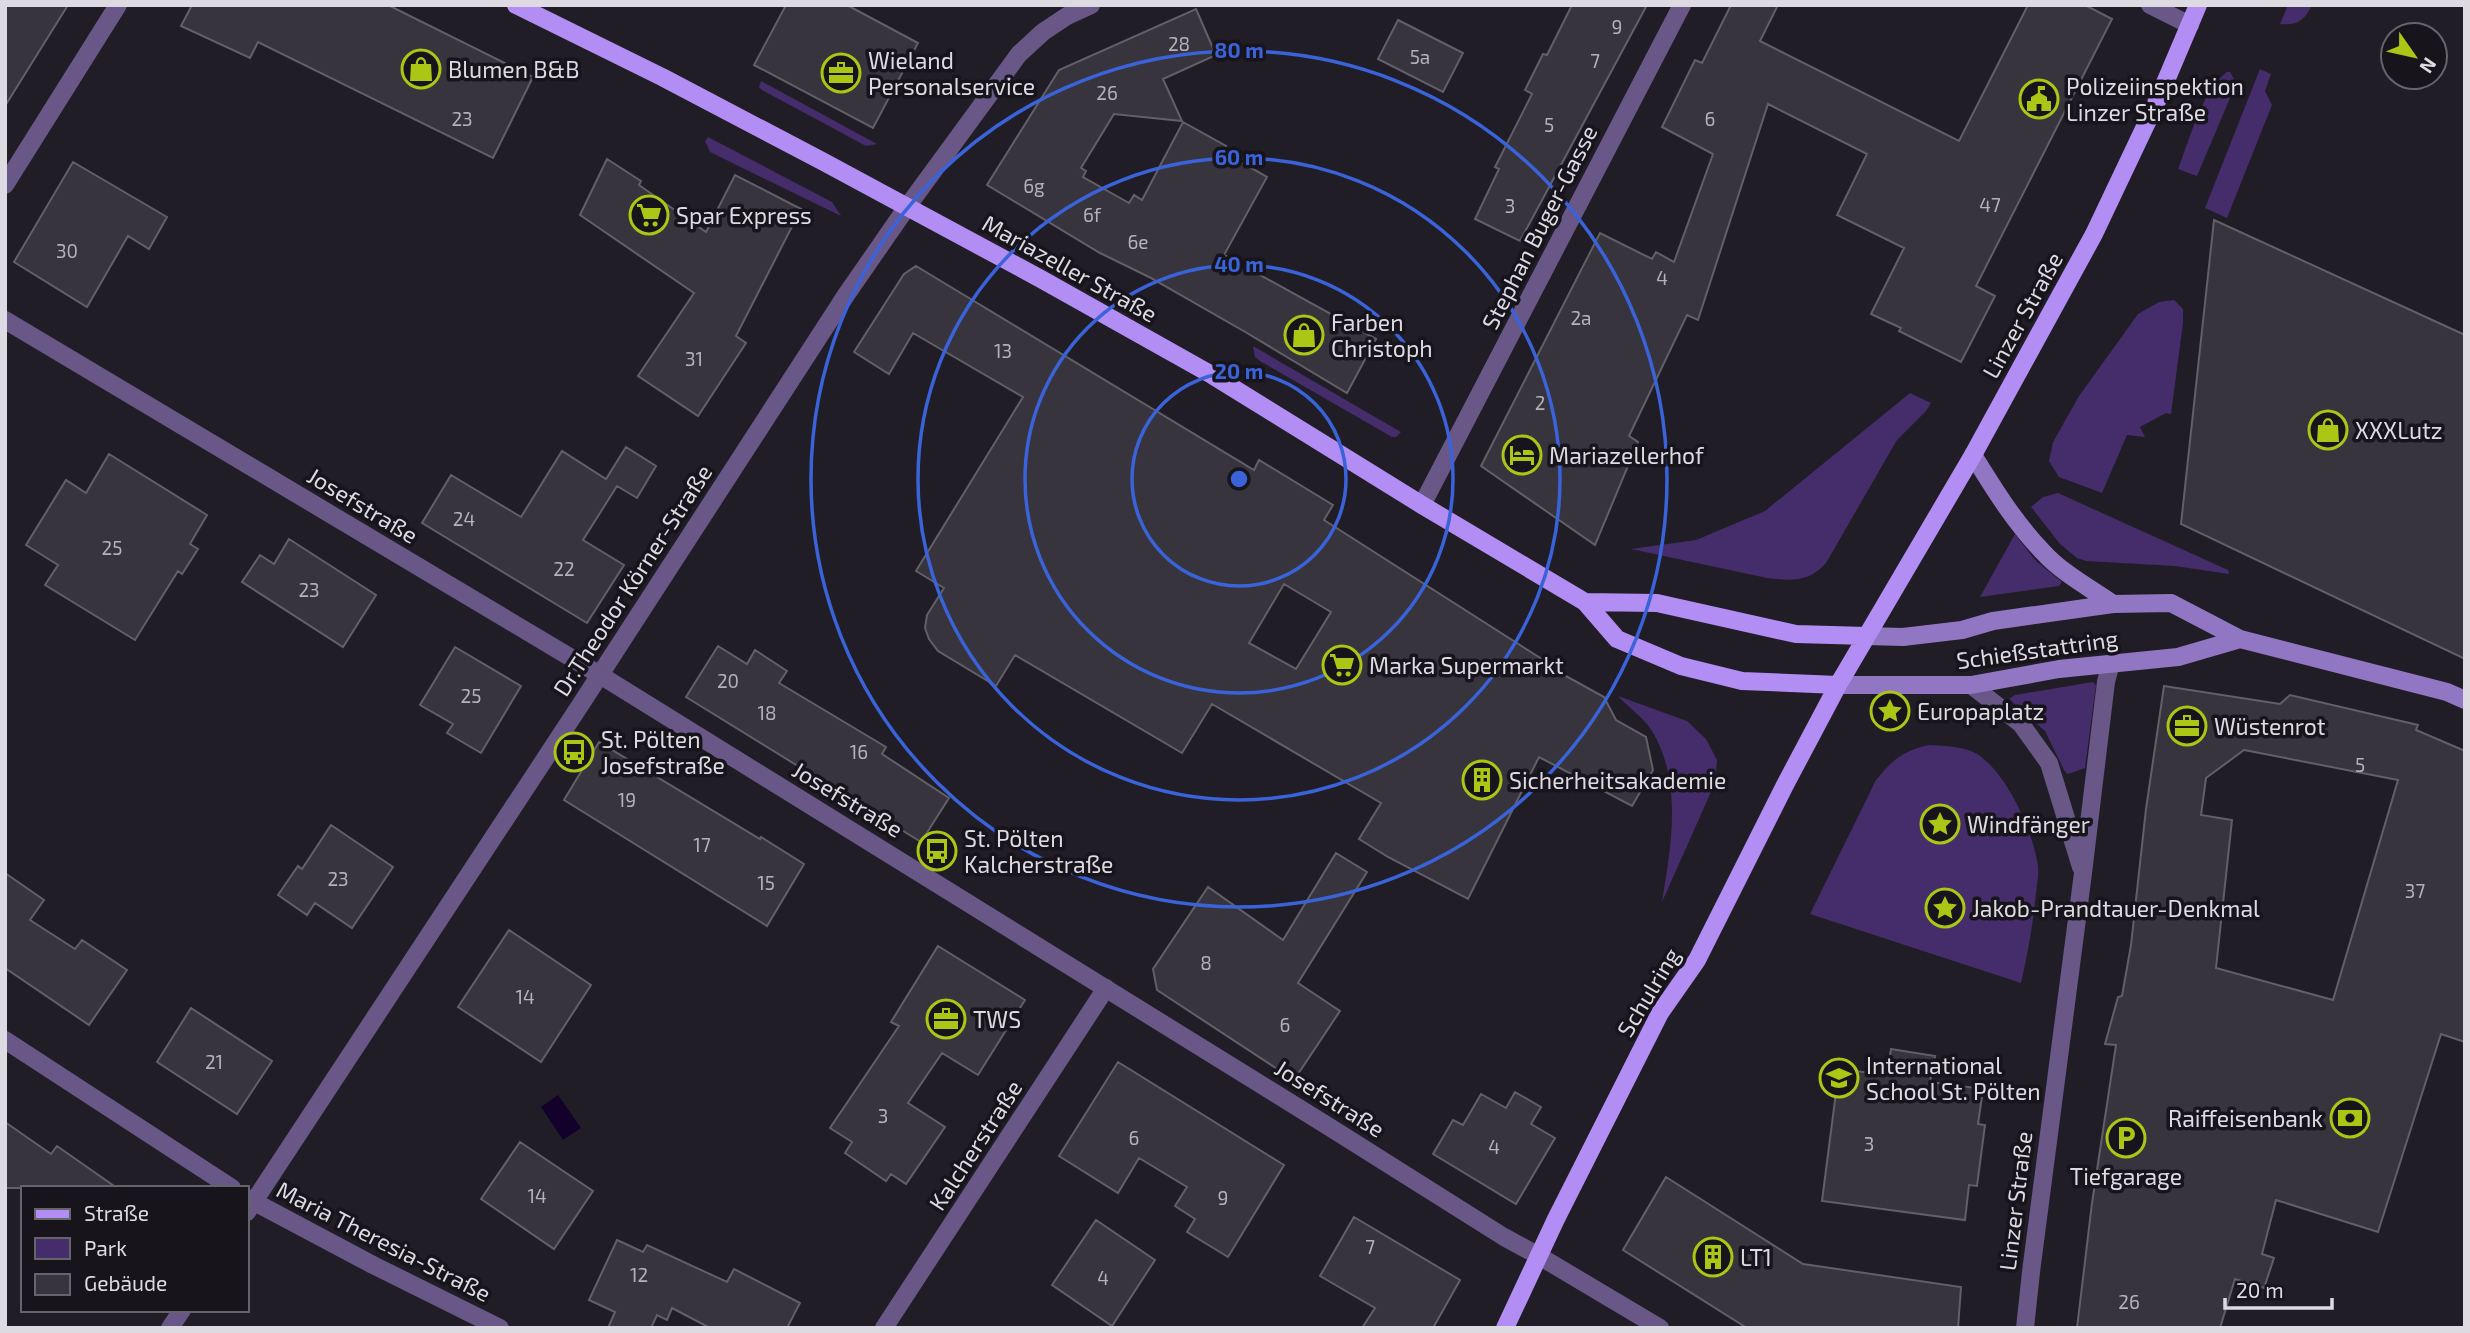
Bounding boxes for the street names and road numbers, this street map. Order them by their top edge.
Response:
street label: Stephan Buger-Gasse [1475,120,1603,334]
street label: Mariazeller Straße [978,208,1162,328]
street label: Linzer Straße [1976,247,2068,383]
street label: Dr.Theodor Körner-Straße [547,459,717,701]
street label: Josefstraße [303,461,423,549]
street label: Schießstattring [1954,624,2120,674]
street label: Josefstraße [788,755,908,843]
street label: Schulring [1611,942,1685,1041]
street label: Josefstraße [1270,1053,1390,1143]
street label: Kalcherstraße [923,1075,1027,1215]
street label: Linzer Straße [1993,1130,2037,1272]
street label: Maria Theresia-Straße [272,1175,496,1307]

